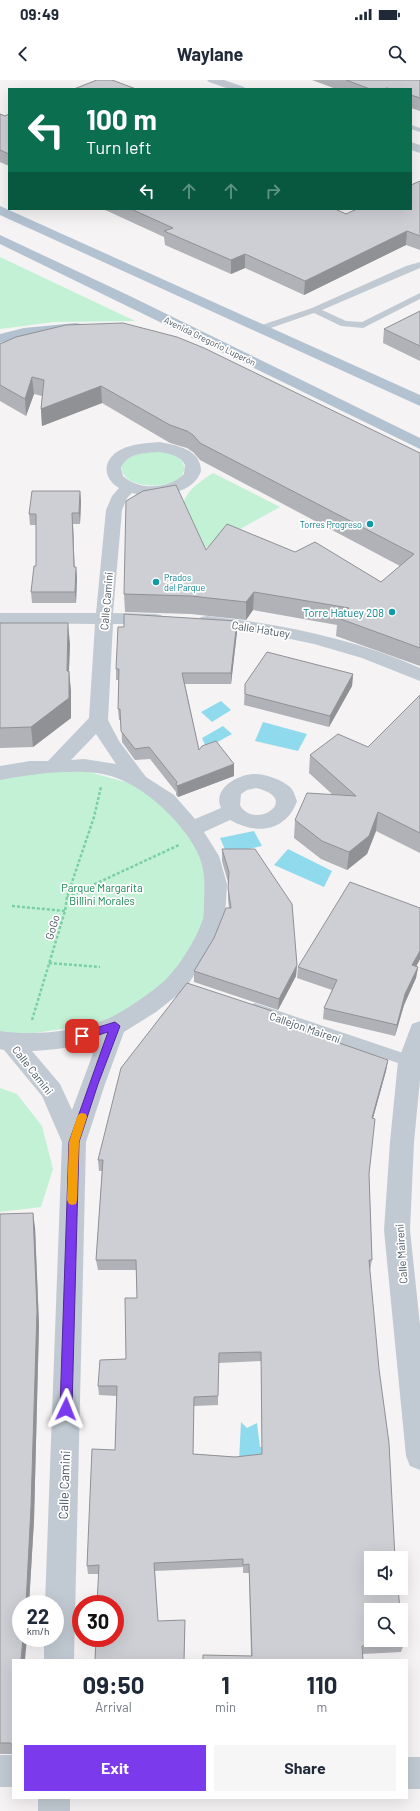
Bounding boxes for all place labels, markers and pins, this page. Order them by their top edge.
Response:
place label: Torres Progreso [300,519,362,530]
marker: Torres Progreso [365,519,375,529]
place label: Prados del Parque [164,572,205,593]
marker: Prados del Parque [151,577,161,587]
place label: Torre Hatuey 208 [303,606,384,619]
marker: Torre Hatuey 208 [387,607,397,617]
pin [65,1019,99,1053]

